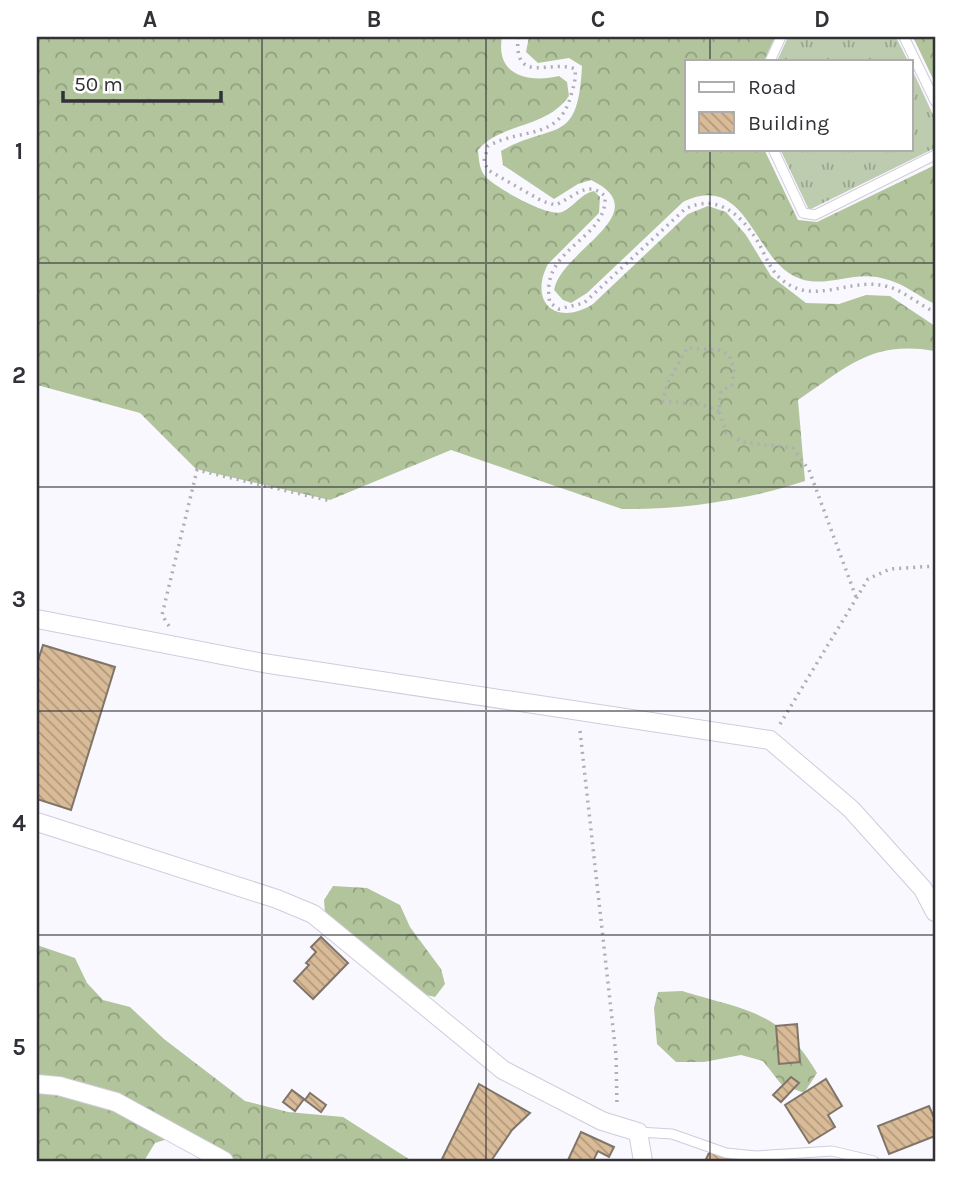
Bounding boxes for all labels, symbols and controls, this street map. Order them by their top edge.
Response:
text: A [143,6,157,33]
text: B [367,6,381,33]
text: C [591,6,605,33]
text: D [814,6,830,33]
scale bar [63,60,220,104]
legend [685,60,912,150]
text: 50 m [74,72,123,96]
text: Road [748,75,796,99]
text: Building [748,111,829,135]
text: 1 [15,138,23,165]
text: 2 [12,362,26,389]
text: 3 [12,586,26,613]
text: 4 [12,810,26,837]
text: 5 [12,1034,26,1061]

